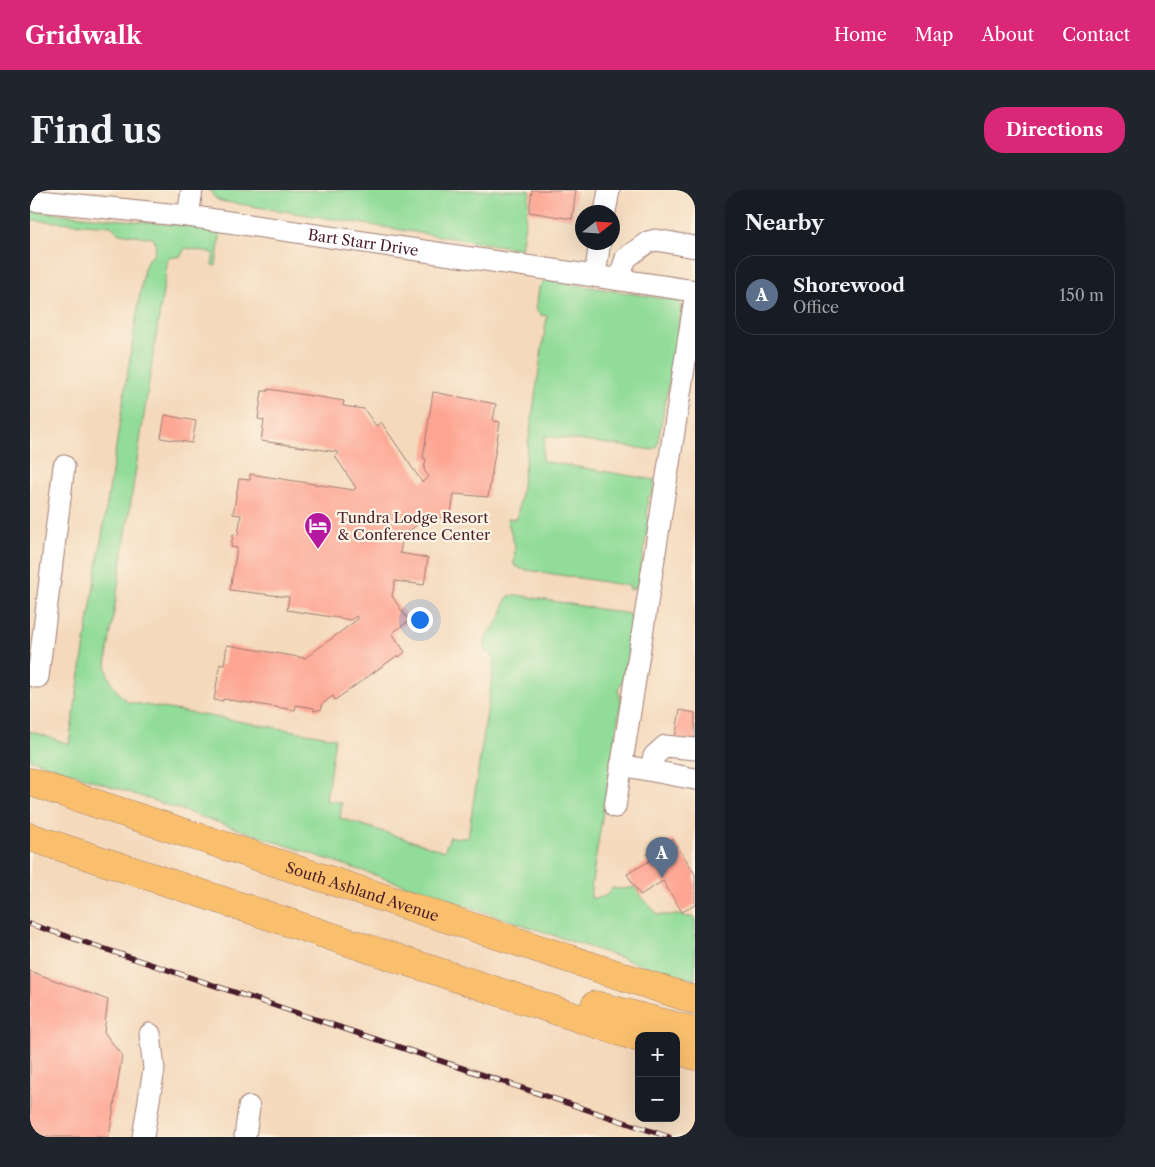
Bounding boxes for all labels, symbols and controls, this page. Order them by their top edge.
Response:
text: Gridwalk [25,21,142,50]
text: Home [834,24,887,46]
text: Map [915,24,953,46]
text: About [981,24,1034,46]
text: Contact [1062,24,1130,46]
button: Directions [984,107,1125,153]
text: Find us [30,109,162,152]
north arrow [575,205,620,250]
text: Nearby [745,210,824,235]
street label: Bart Starr Drive [307,224,420,259]
text: Shorewood [793,274,905,297]
text: A [756,285,768,305]
text: 150 m [1059,285,1104,305]
text: Office [793,297,839,317]
place label: Tundra Lodge Resort & Conference Center [337,508,491,544]
hotel icon: Tundra Lodge Resort & Conference Center [303,511,333,550]
your location [407,607,433,633]
pin: A [646,837,678,878]
street label: South Ashland Avenue [283,857,442,925]
map controls [635,1032,680,1122]
button: + [635,1032,680,1077]
button: − [635,1077,680,1122]

